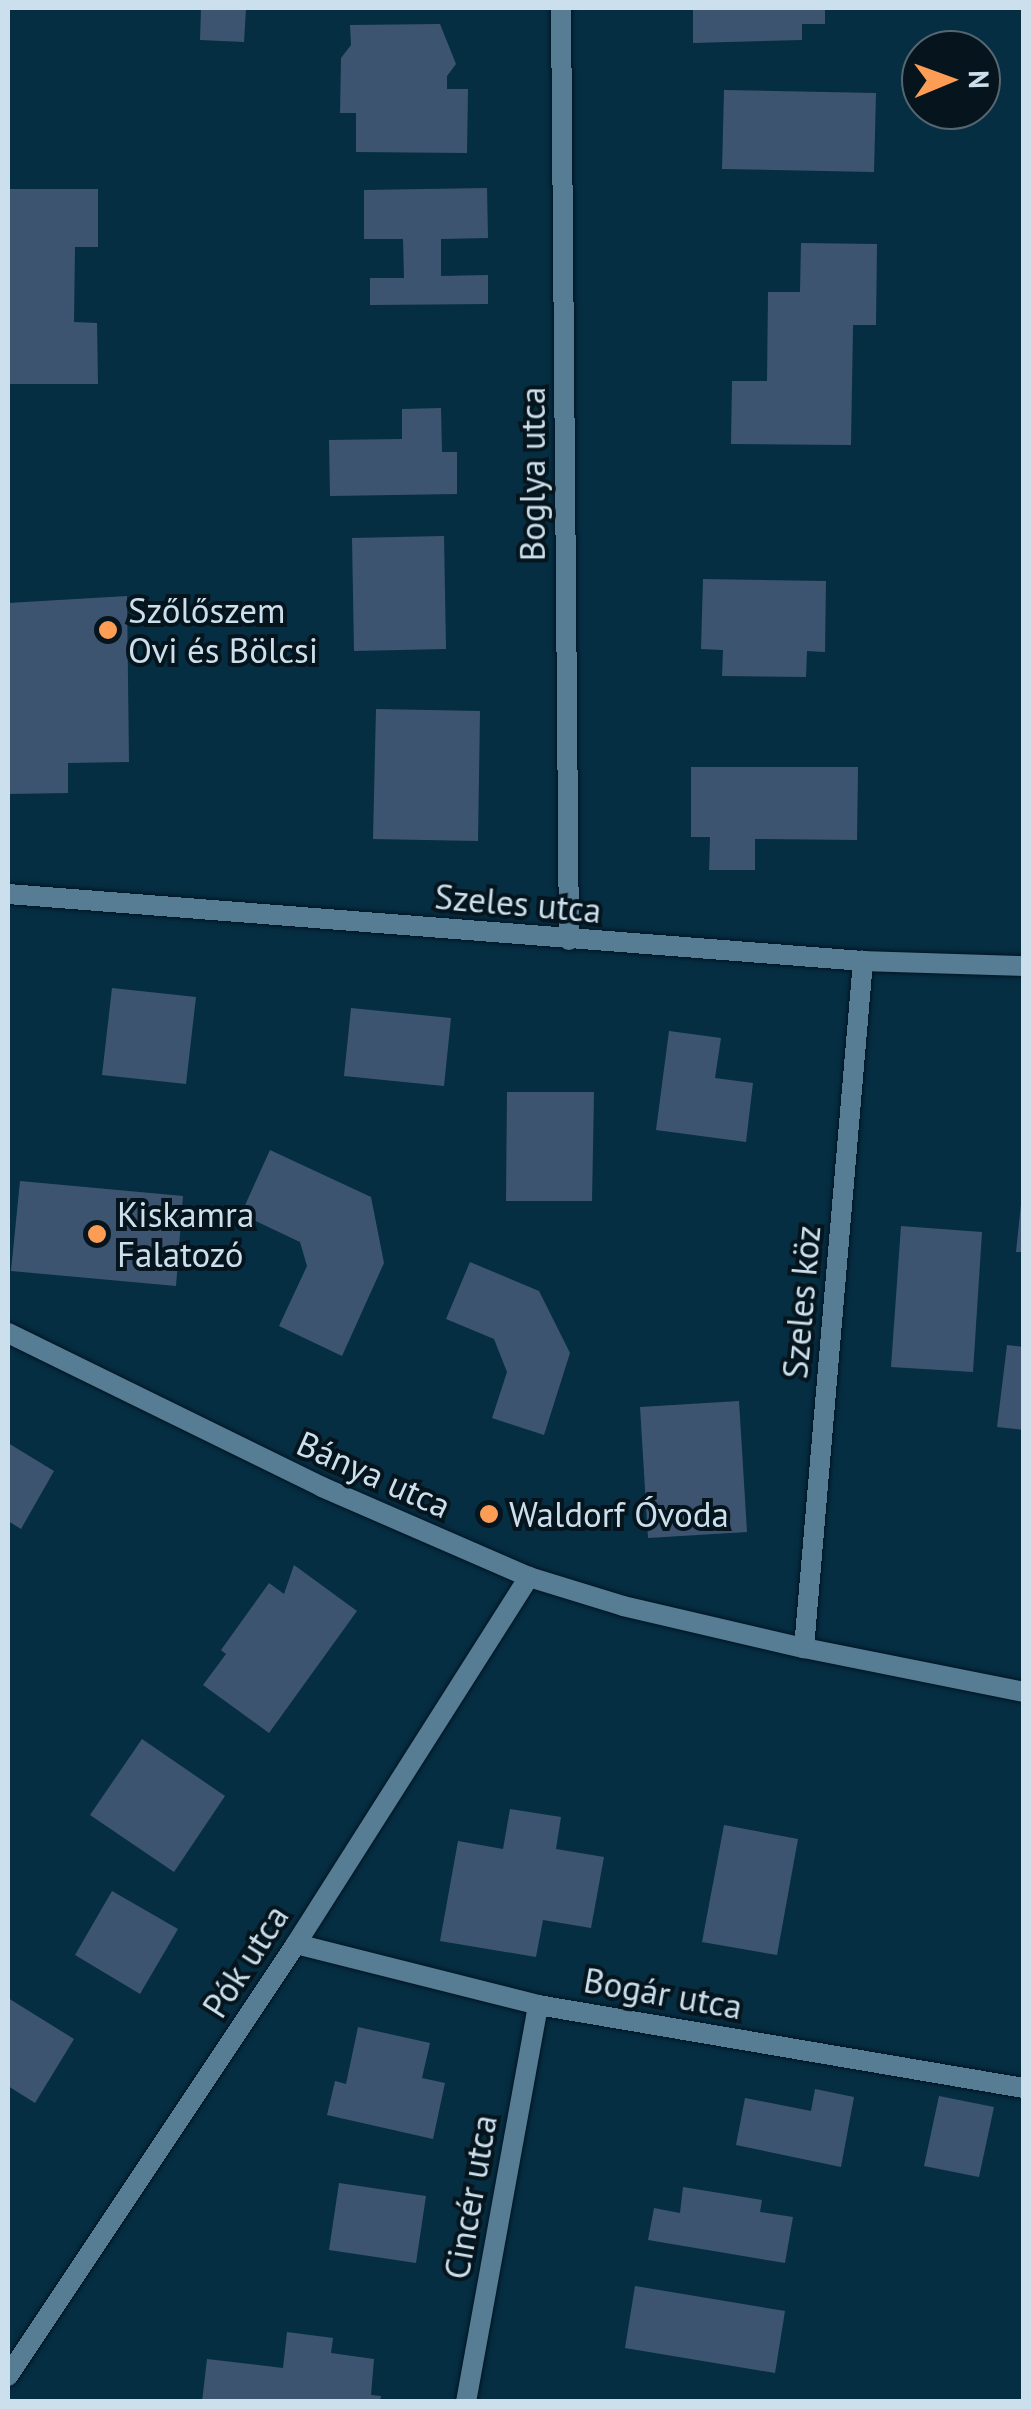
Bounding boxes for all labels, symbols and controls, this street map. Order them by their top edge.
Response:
north arrow [901,30,1001,130]
text: N [961,70,998,89]
street label: Boglya utca [511,387,553,561]
place label: Szőlőszem Ovi és Bölcsi [128,589,318,671]
marker: Szőlőszem Ovi és Bölcsi [97,619,119,641]
street label: Szeles utca [433,875,603,931]
place label: Kiskamra Falatozó [117,1193,254,1275]
marker: Kiskamra Falatozó [86,1223,108,1245]
street label: Szeles köz [773,1224,829,1380]
street label: Bánya utca [291,1422,457,1526]
place label: Waldorf Óvoda [509,1493,729,1535]
marker: Waldorf Óvoda [478,1503,500,1525]
street label: Pók utca [193,1896,297,2026]
street label: Bogár utca [581,1958,745,2028]
street label: Cincér utca [435,2112,505,2282]

